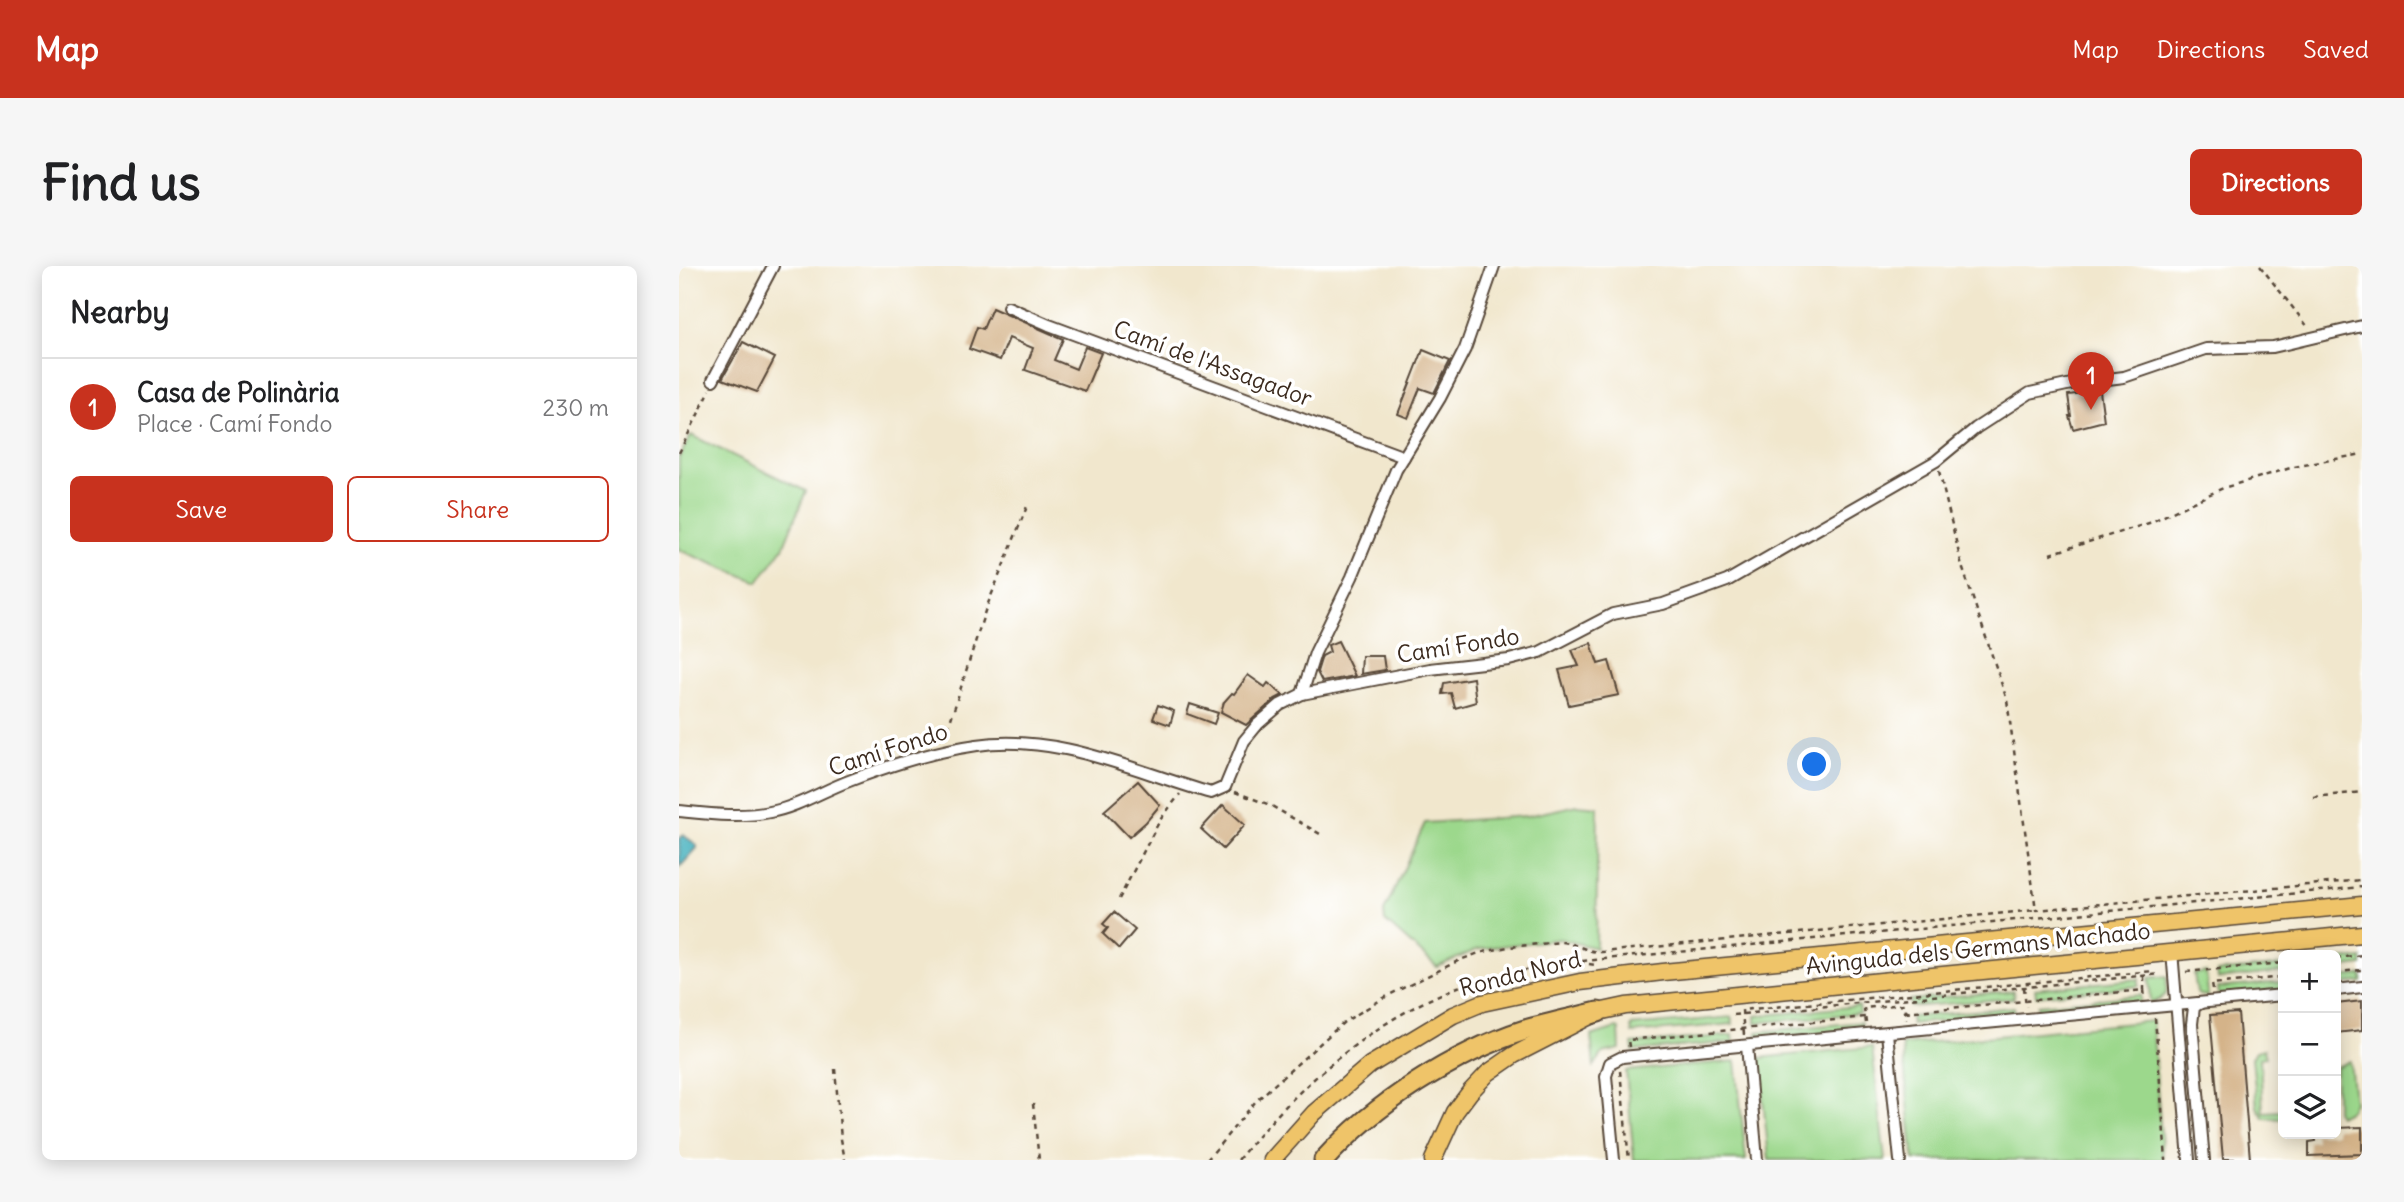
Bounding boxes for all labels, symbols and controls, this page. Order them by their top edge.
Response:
text: Map [35,28,99,70]
text: Map [2072,34,2119,64]
text: Directions [2157,34,2265,64]
text: Saved [2303,34,2369,64]
button: Directions [2190,149,2362,215]
text: Find us [42,152,200,213]
text: Nearby [70,293,170,331]
street label: Camí de l'Assagador [1110,314,1317,413]
pin: 1 [2068,352,2114,410]
text: Casa de Polinària [137,376,340,409]
text: 1 [88,393,98,422]
text: 230 m [543,393,609,422]
text: Place · Camí Fondo [137,409,332,438]
button: Save [70,476,333,542]
button: Share [347,476,609,542]
street label: Camí Fondo [1395,621,1521,669]
street label: Camí Fondo [825,716,951,782]
your location [1797,747,1831,781]
street label: Avinguda dels Germans Machado [1804,915,2152,981]
street label: Ronda Nord [1456,944,1584,1002]
map controls [2278,950,2341,1139]
button: + [2278,950,2341,1013]
button: − [2278,1013,2341,1076]
button: layers [2278,1076,2341,1139]

